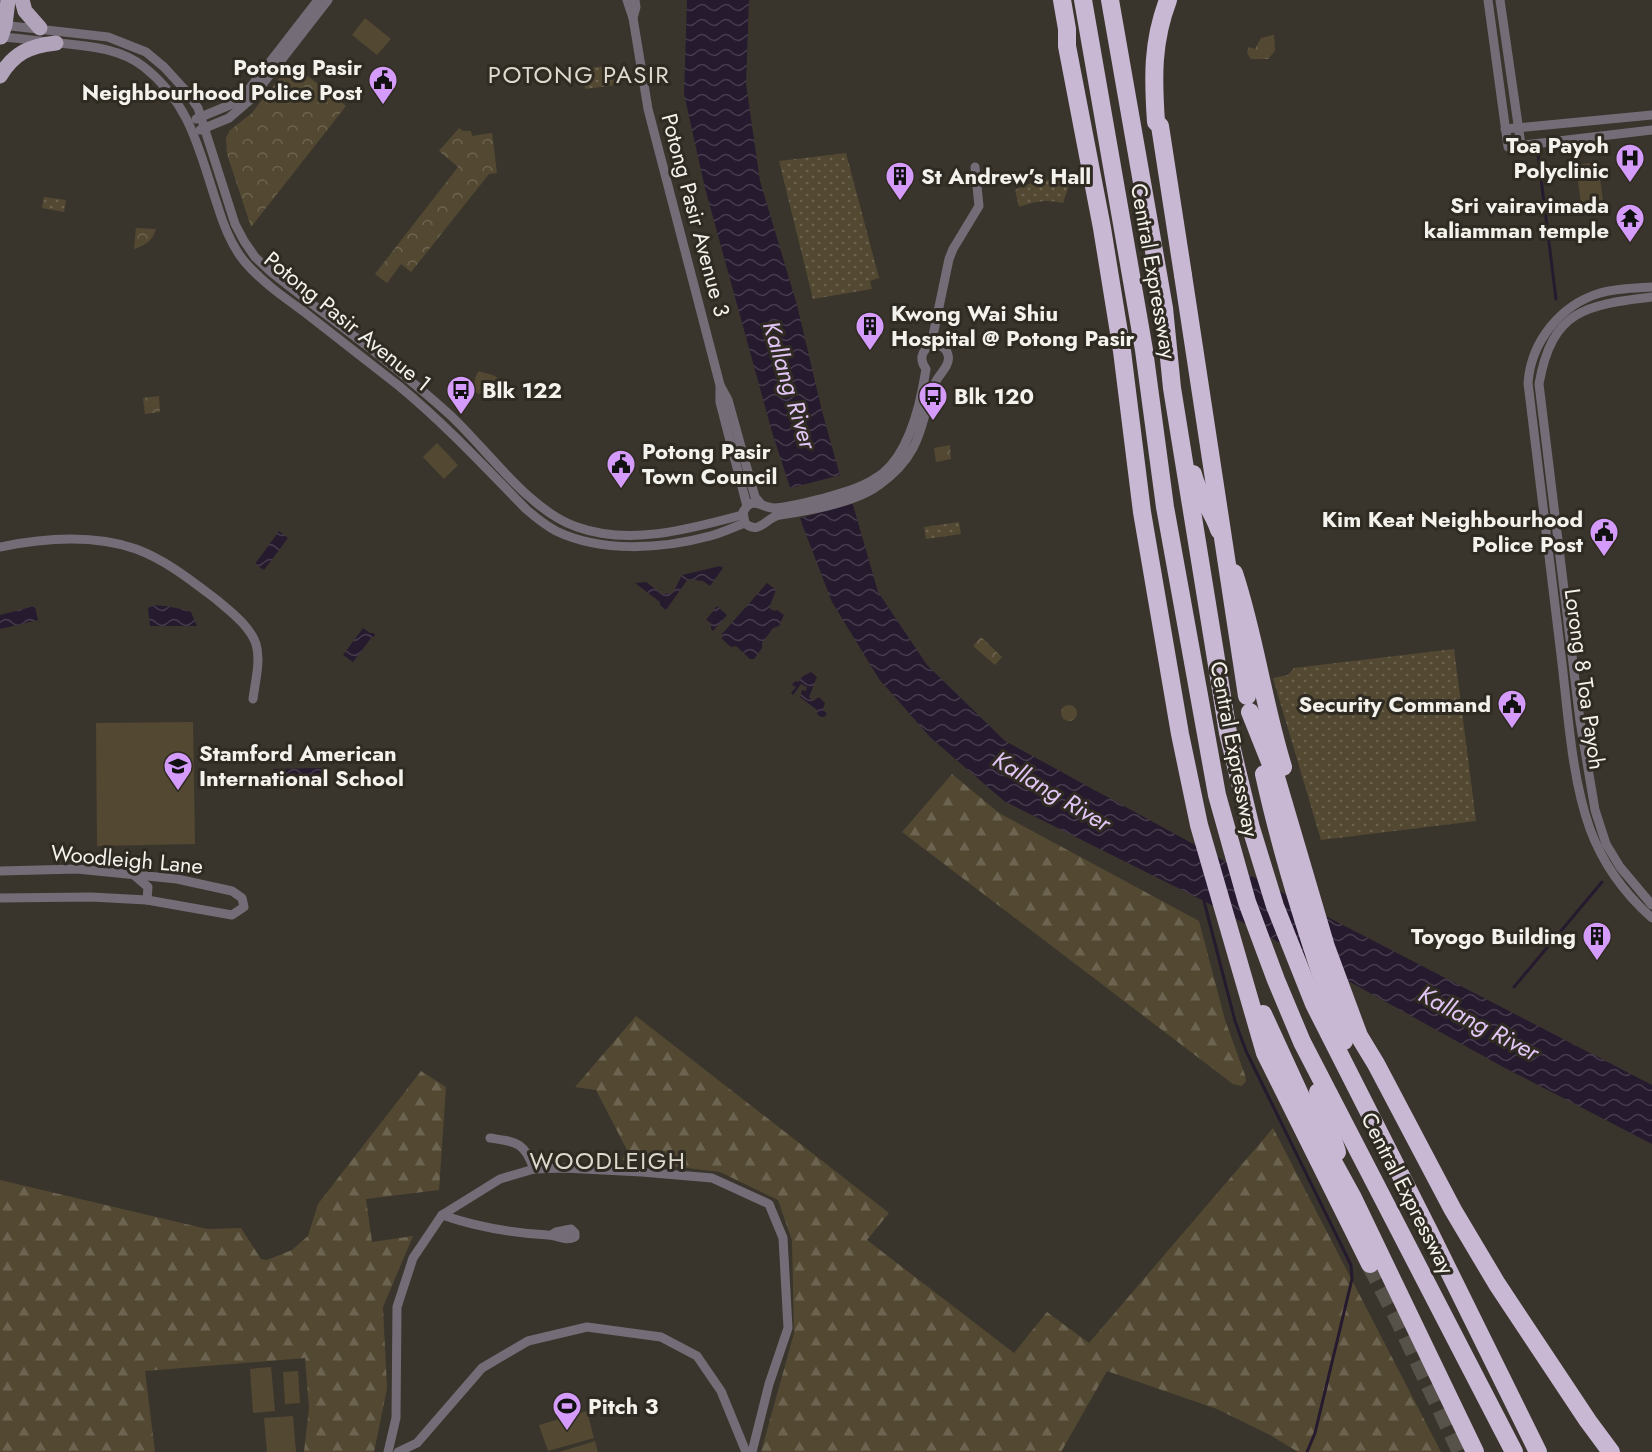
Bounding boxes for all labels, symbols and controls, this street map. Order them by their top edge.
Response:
place label: Potong Pasir Neighbourhood Police Post [82,51,362,108]
district label: POTONG PASIR [488,57,670,92]
public building icon: Potong Pasir Neighbourhood Police Post [367,64,399,106]
street label: Potong Pasir Avenue 3 [653,110,739,320]
place label: Toa Payoh Polyclinic [1506,129,1609,186]
hospital icon: Toa Payoh Polyclinic [1614,142,1646,184]
building icon: St Andrew’s Hall [884,160,916,202]
place label: St Andrew’s Hall [921,160,1091,192]
street label: Central Expressway [1123,180,1185,362]
place label: Sri vairavimada kaliamman temple [1424,189,1609,246]
temple icon: Sri vairavimada kaliamman temple [1614,202,1646,244]
street label: Potong Pasir Avenue 1 [257,243,439,399]
place label: Kwong Wai Shiu Hospital @ Potong Pasir [891,297,1135,354]
building icon: Kwong Wai Shiu Hospital @ Potong Pasir [854,310,886,352]
water label: Kallang River [754,317,827,455]
bus stop icon: Blk 122 [445,374,477,416]
place label: Blk 122 [482,374,562,406]
bus stop icon: Blk 120 [917,380,949,422]
place label: Blk 120 [954,380,1034,412]
place label: Potong Pasir Town Council [642,435,777,492]
public building icon: Potong Pasir Town Council [605,448,637,490]
place label: Kim Keat Neighbourhood Police Post [1322,503,1583,560]
public building icon: Kim Keat Neighbourhood Police Post [1588,516,1620,558]
street label: Lorong 8 Toa Payoh [1556,586,1614,772]
street label: Central Expressway [1202,658,1268,840]
place label: Security Command [1298,688,1491,720]
public building icon: Security Command [1496,688,1528,730]
place label: Stamford American International School [199,737,404,794]
water label: Kallang River [986,742,1119,841]
school or university icon: Stamford American International School [162,750,194,792]
street label: Woodleigh Lane [50,836,204,882]
place label: Toyogo Building [1411,920,1576,952]
building icon: Toyogo Building [1581,920,1613,962]
water label: Kallang River [1412,977,1547,1070]
street label: Central Expressway [1353,1106,1463,1280]
district label: WOODLEIGH [530,1143,686,1178]
sports icon: Pitch 3 [551,1390,583,1432]
place label: Pitch 3 [588,1390,658,1422]

